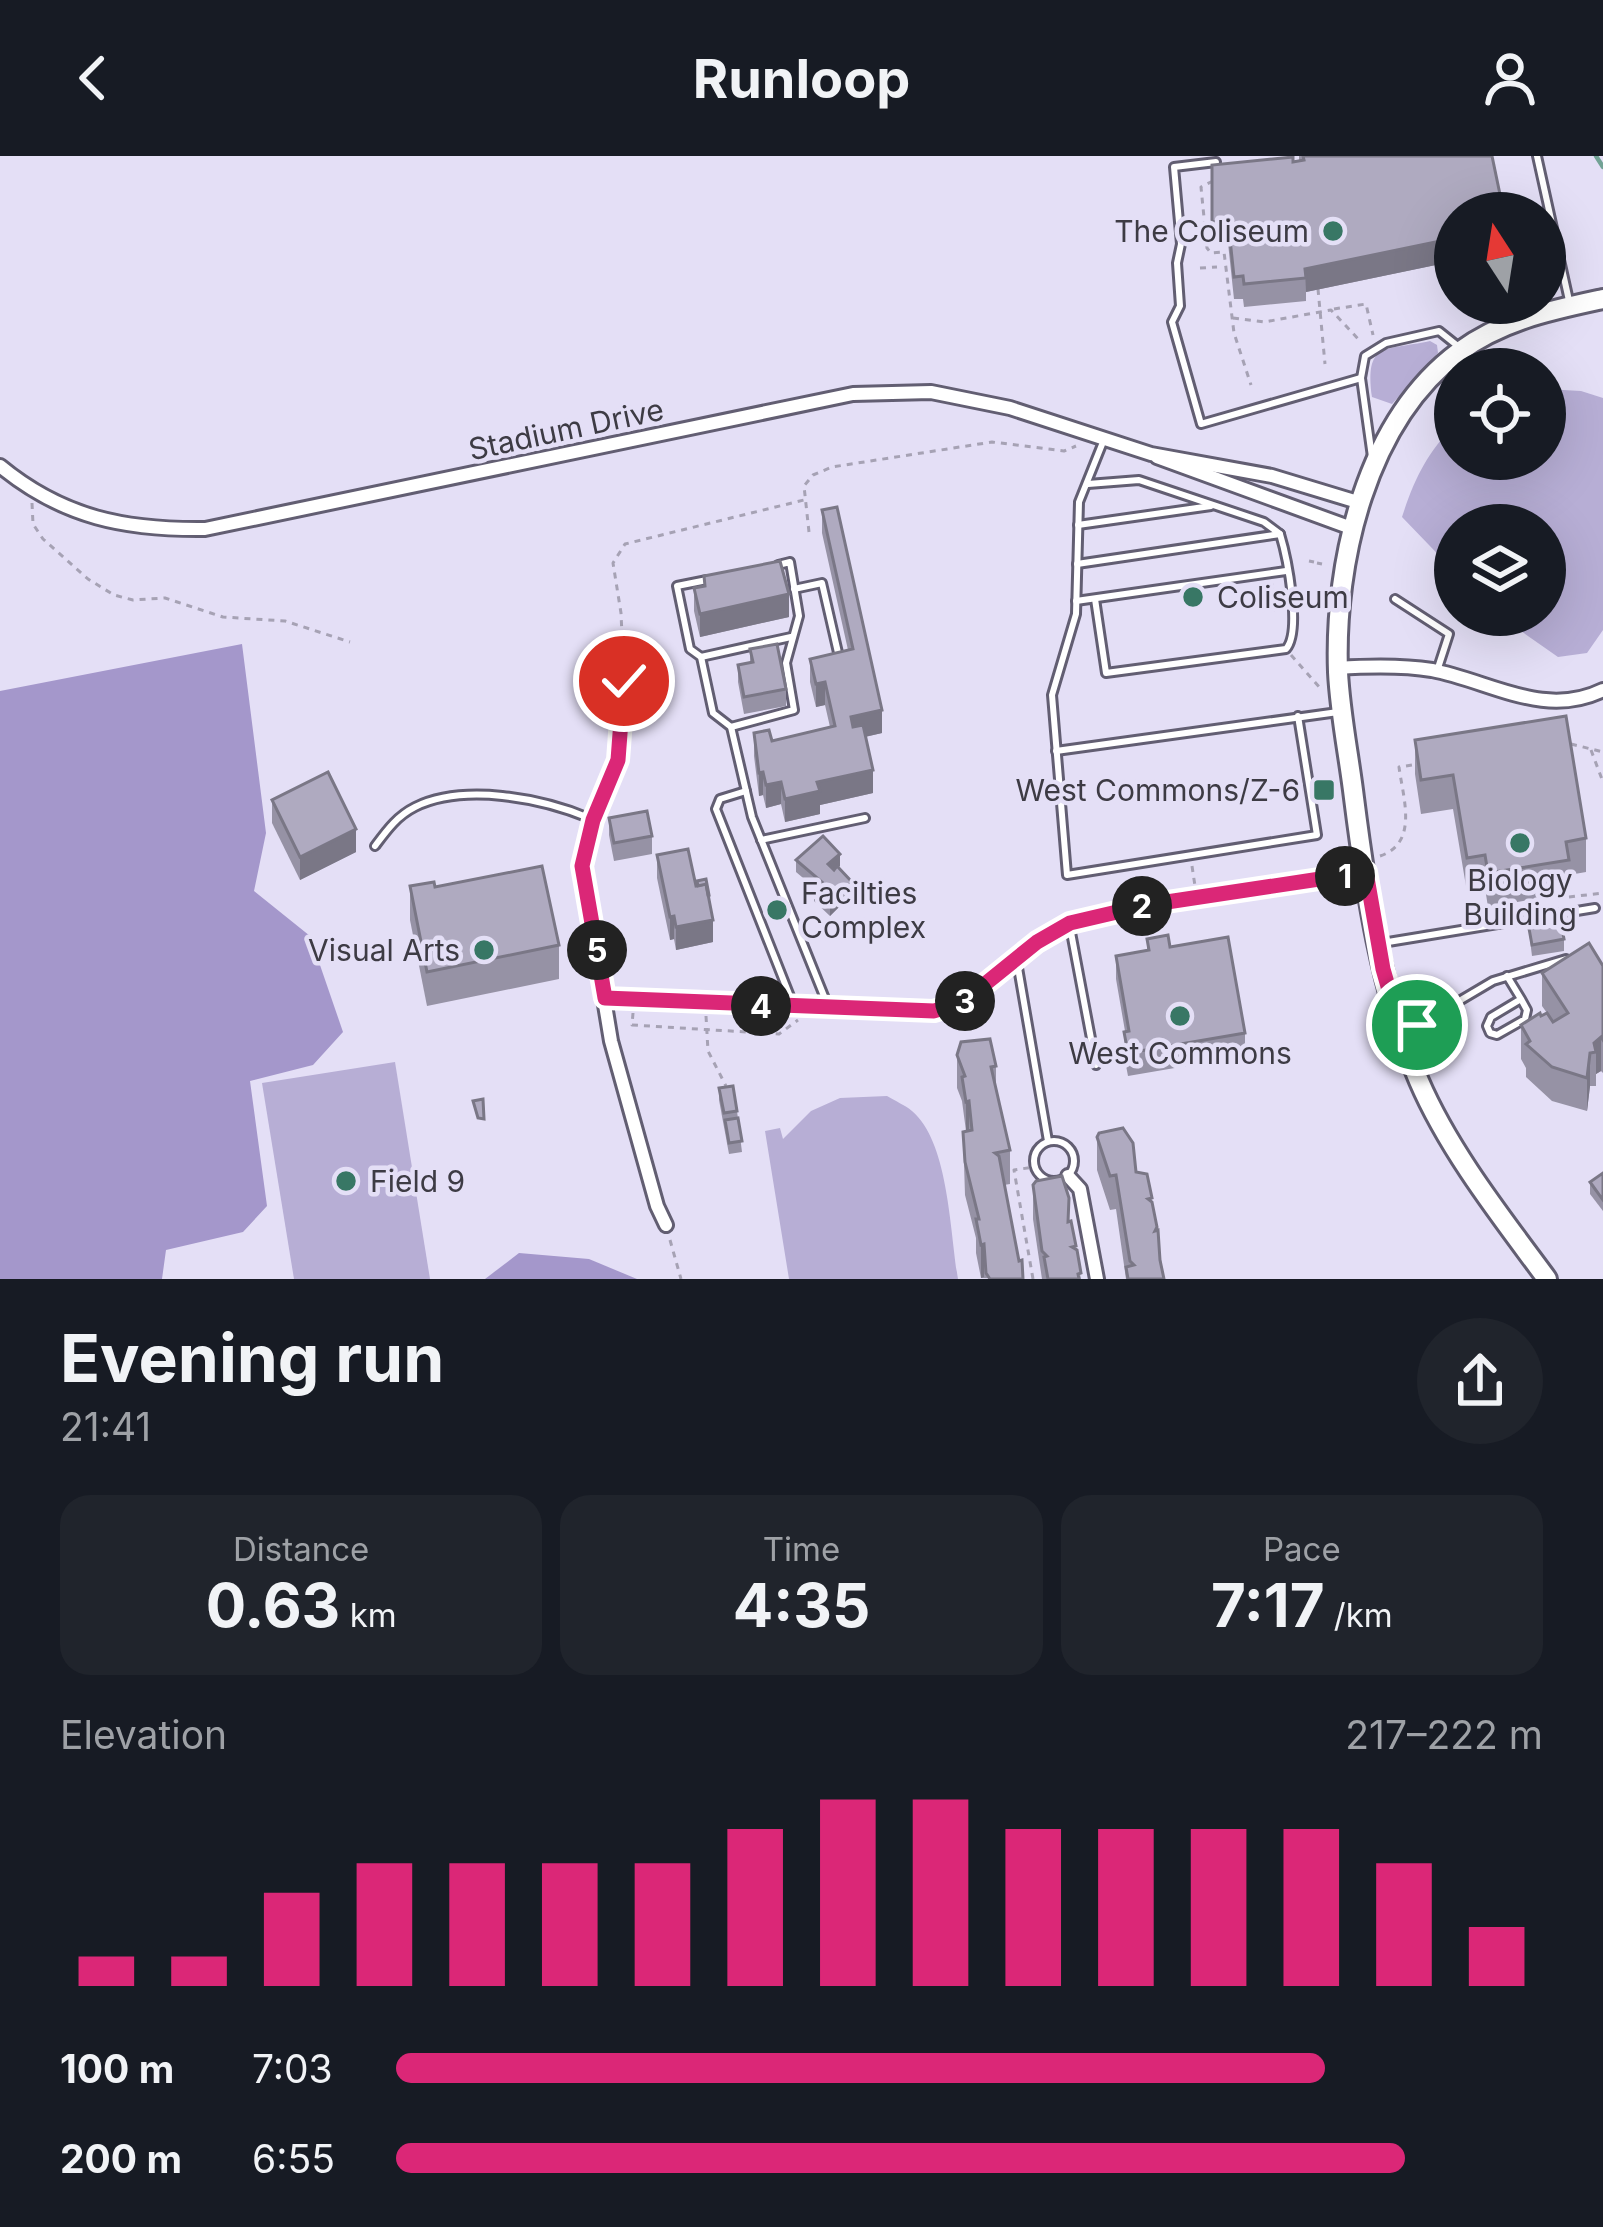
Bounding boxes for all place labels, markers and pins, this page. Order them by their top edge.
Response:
place label: The Coliseum [1114,213,1309,249]
marker: The Coliseum [1320,218,1346,244]
place label: Coliseum [1217,579,1349,615]
marker: Coliseum [1180,584,1206,610]
pin [573,630,675,732]
place label: West Commons/Z-6 [1015,772,1300,808]
marker: West Commons/Z-6 [1311,777,1337,803]
marker: Biology Building [1507,830,1533,856]
pin: 1 [1315,846,1375,906]
place label: Biology Building [1463,862,1577,932]
place label: Facilties Complex [801,875,926,945]
pin: 2 [1112,876,1172,936]
marker: Facilties Complex [764,897,790,923]
pin: 5 [567,920,627,980]
place label: Visual Arts [308,932,460,968]
marker: Visual Arts [471,937,497,963]
pin: 3 [935,971,995,1031]
pin [1366,974,1468,1076]
pin: 4 [731,976,791,1036]
marker: West Commons [1167,1003,1193,1029]
place label: West Commons [1068,1035,1292,1071]
place label: Field 9 [370,1163,465,1199]
marker: Field 9 [333,1168,359,1194]

